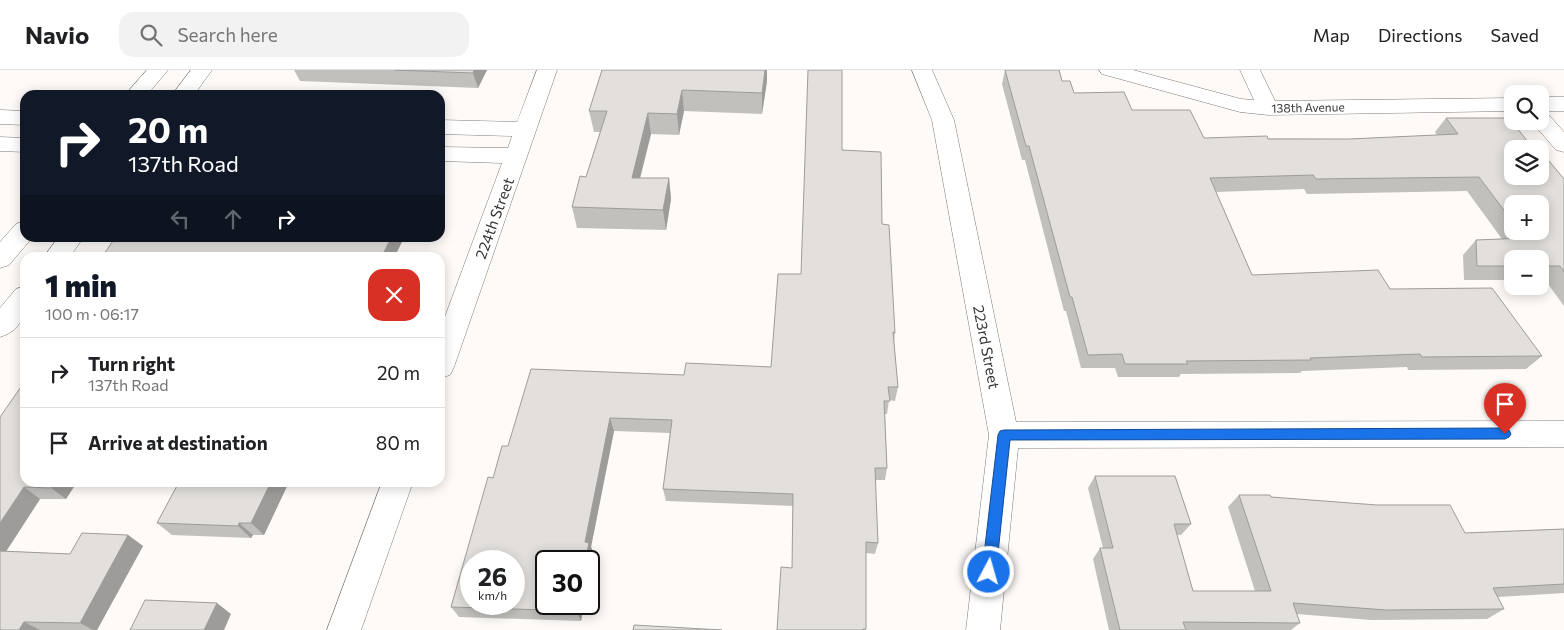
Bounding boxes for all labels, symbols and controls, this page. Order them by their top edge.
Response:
search box [119,12,469,57]
text: Navio [25,20,89,49]
icon: search [137,21,165,49]
text: Search here [177,23,278,46]
text: Map [1313,24,1350,46]
text: Directions [1378,24,1462,46]
text: Saved [1490,24,1539,46]
map controls [1504,85,1549,295]
button: search [1504,85,1549,130]
street label: 138th Avenue [1271,99,1345,115]
text: 20 m [128,107,208,150]
icon: right [45,110,110,175]
button: layers [1504,140,1549,185]
text: 137th Road [128,150,239,177]
street label: 224th Street [471,175,517,261]
button: + [1504,195,1549,240]
icon: left [166,205,194,233]
icon: ahead [219,205,247,233]
icon: right [272,205,300,233]
button: − [1504,250,1549,295]
text: 1 min [45,266,117,303]
button: close [368,269,420,321]
text: 100 m · 06:17 [45,304,139,323]
street label: 223rd Street [970,304,1004,390]
text: Turn right [88,352,175,375]
icon: right [45,359,73,387]
text: 20 m [377,361,420,384]
text: 137th Road [88,375,169,394]
pin [1484,383,1526,434]
icon: arrive [1491,390,1519,418]
icon: arrive [45,429,73,457]
text: Arrive at destination [88,431,268,454]
text: 80 m [376,431,420,454]
position arrow [962,545,1014,597]
speed limit sign: 30 [535,550,600,615]
text: 26 [478,561,507,591]
text: km/h [478,588,507,602]

